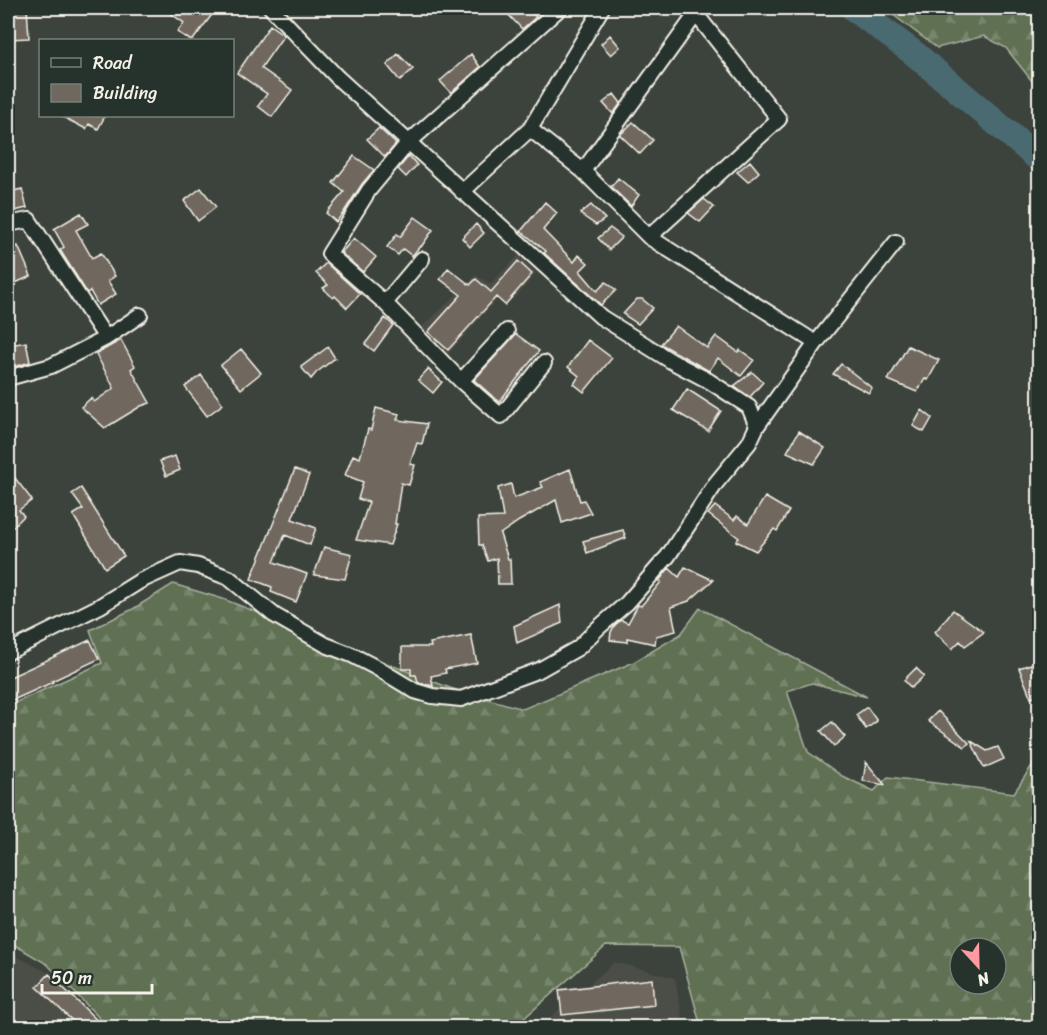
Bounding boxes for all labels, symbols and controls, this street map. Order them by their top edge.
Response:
legend [39,39,234,117]
text: Road [93,47,133,79]
text: Building [93,77,157,109]
north arrow [948,936,1008,996]
scale bar [42,957,152,995]
text: 50 m [51,962,92,994]
text: N [972,964,995,995]

